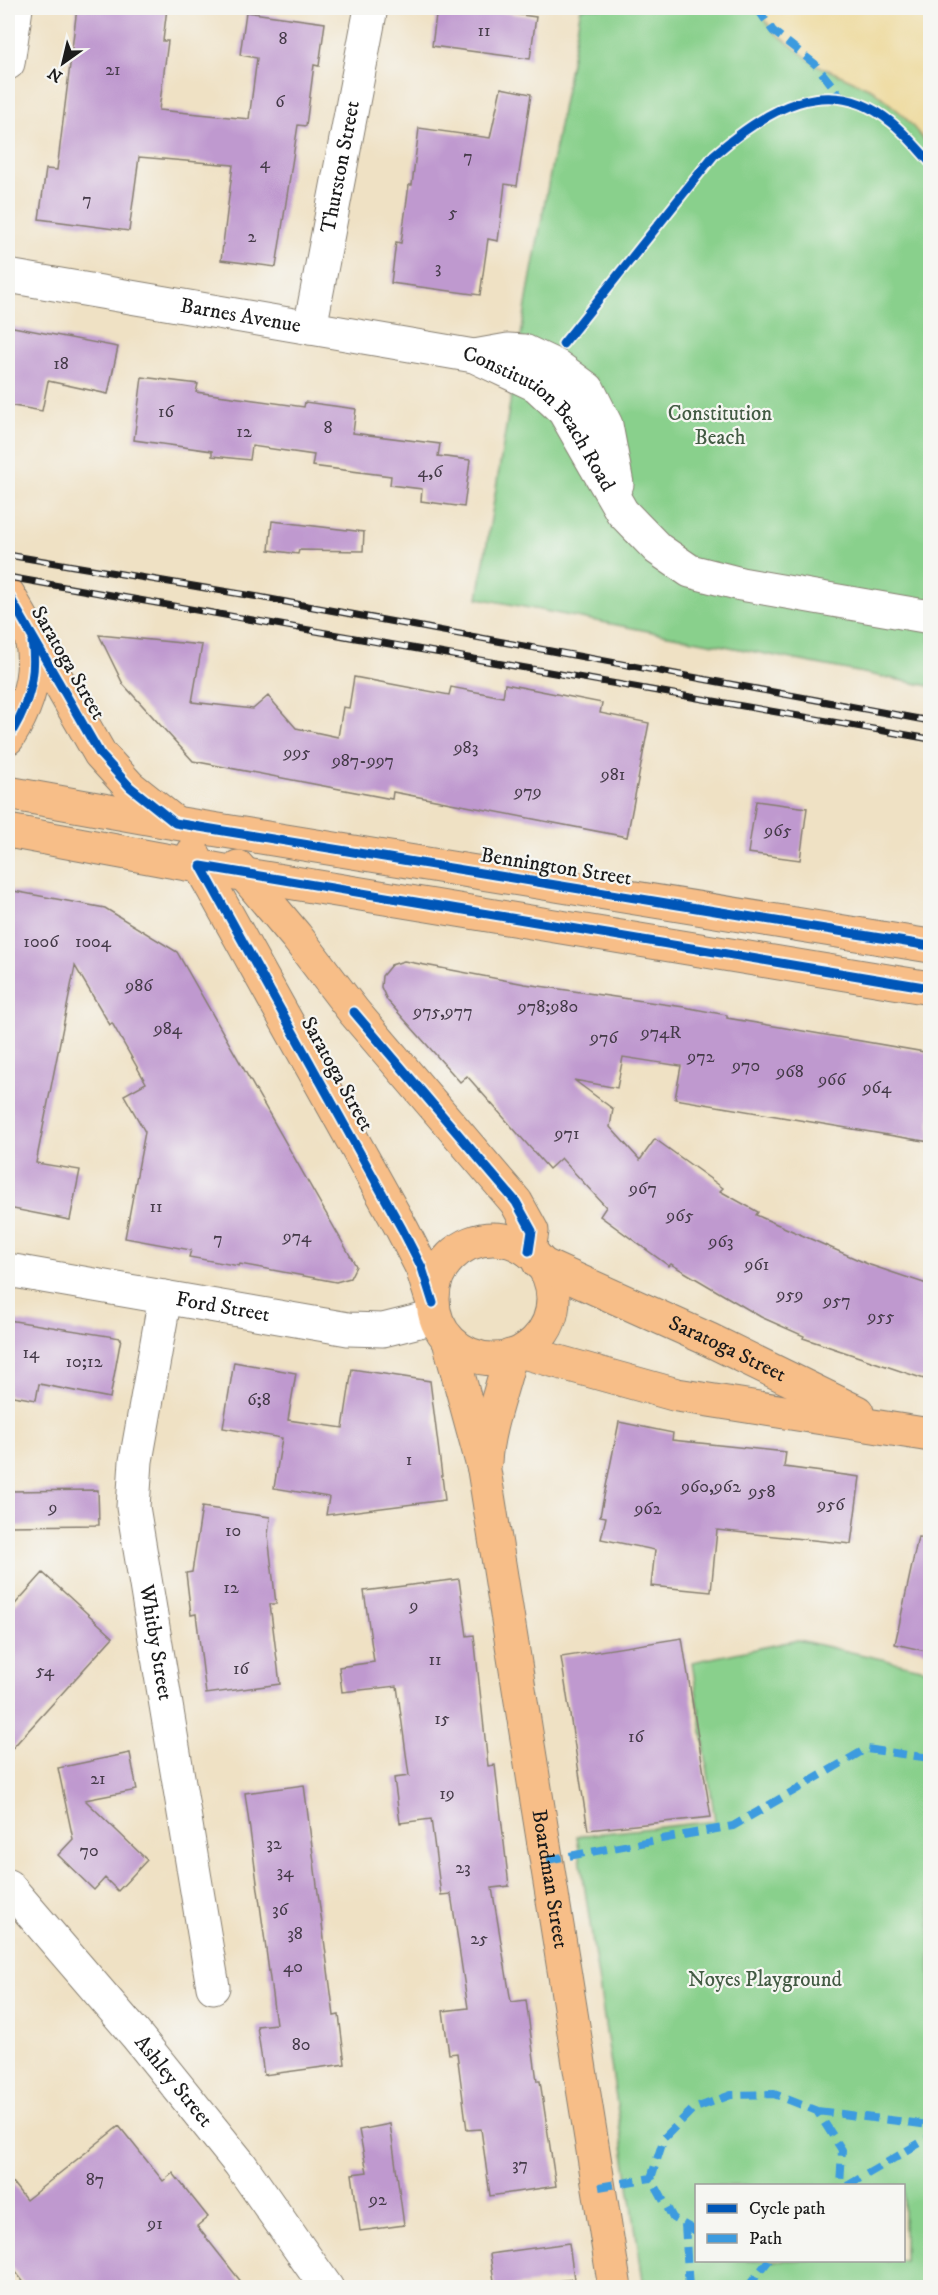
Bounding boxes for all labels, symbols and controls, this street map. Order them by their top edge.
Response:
house number: 11 [477,20,491,42]
house number: 8 [278,28,288,50]
north arrow [33,33,93,93]
house number: 21 [105,59,121,81]
text: N [44,63,66,87]
house number: 6 [275,91,285,113]
street label: Thurston Street [315,98,366,235]
house number: 7 [463,146,473,168]
house number: 4 [260,152,271,174]
house number: 7 [82,189,92,211]
house number: 5 [449,202,458,224]
house number: 2 [248,226,257,248]
house number: 3 [435,257,441,279]
street label: Barnes Avenue [178,293,303,339]
street label: Constitution Beach Road [461,341,621,496]
house number: 18 [53,353,69,375]
house number: 16 [158,401,175,423]
park label: Constitution Beach [668,401,772,451]
house number: 8 [323,417,333,439]
house number: 12 [236,421,252,443]
house number: 4,6 [417,461,443,483]
street label: Saratoga Street [25,602,111,725]
house number: 983 [453,737,478,759]
house number: 995 [283,742,311,764]
house number: 987-997 [331,750,394,772]
house number: 981 [600,764,625,786]
house number: 979 [513,781,542,803]
house number: 965 [763,820,792,842]
street label: Bennington Street [479,842,634,892]
house number: 1006 [23,931,59,953]
house number: 1004 [75,931,112,953]
house number: 986 [124,975,153,997]
house number: 978;980 [517,996,578,1018]
house number: 975,977 [412,1001,473,1023]
street label: Saratoga Street [295,1012,379,1136]
house number: 984 [153,1018,183,1040]
house number: 974R [640,1022,681,1044]
house number: 976 [589,1027,619,1049]
house number: 972 [686,1046,715,1068]
house number: 970 [731,1055,760,1077]
house number: 968 [775,1061,804,1083]
house number: 966 [817,1069,846,1091]
house number: 964 [862,1077,892,1099]
house number: 971 [553,1123,580,1145]
house number: 967 [628,1178,657,1200]
house number: 11 [149,1196,163,1218]
house number: 965 [665,1205,694,1227]
house number: 974 [282,1226,312,1248]
house number: 7 [213,1228,223,1250]
house number: 963 [707,1231,734,1253]
house number: 961 [744,1254,769,1276]
house number: 959 [776,1284,803,1306]
street label: Ford Street [174,1286,272,1328]
house number: 957 [822,1290,851,1312]
house number: 955 [867,1306,894,1328]
street label: Saratoga Street [664,1310,790,1388]
house number: 14 [23,1342,40,1364]
house number: 10;12 [66,1351,103,1373]
house number: 6;8 [247,1389,271,1411]
house number: 1 [406,1449,412,1471]
house number: 960,962 [680,1476,741,1498]
house number: 958 [748,1481,775,1503]
house number: 956 [816,1494,845,1516]
house number: 9 [48,1497,57,1519]
house number: 962 [633,1498,662,1520]
house number: 10 [225,1520,241,1542]
house number: 12 [223,1577,239,1599]
street label: Whitby Street [133,1582,178,1703]
house number: 9 [409,1595,418,1617]
house number: 11 [428,1649,442,1671]
house number: 16 [233,1658,250,1680]
house number: 54 [36,1660,55,1682]
house number: 15 [434,1708,450,1730]
house number: 16 [628,1726,645,1748]
house number: 21 [90,1768,106,1790]
house number: 19 [439,1783,455,1805]
street label: Boardman Street [526,1808,574,1951]
house number: 32 [266,1833,282,1855]
house number: 70 [79,1840,99,1862]
house number: 23 [455,1857,471,1879]
house number: 34 [276,1861,294,1883]
house number: 36 [272,1899,289,1921]
house number: 38 [287,1923,303,1945]
house number: 25 [470,1928,488,1950]
house number: 40 [283,1956,303,1978]
park label: Noyes Playground [688,1967,843,1993]
street label: Ashley Street [129,2030,218,2133]
house number: 80 [292,2034,310,2056]
house number: 37 [512,2154,528,2176]
house number: 87 [86,2169,104,2191]
legend [695,2184,905,2262]
house number: 92 [368,2189,387,2211]
text: Cycle path [749,2198,826,2220]
house number: 91 [146,2213,163,2235]
text: Path [749,2228,783,2250]

